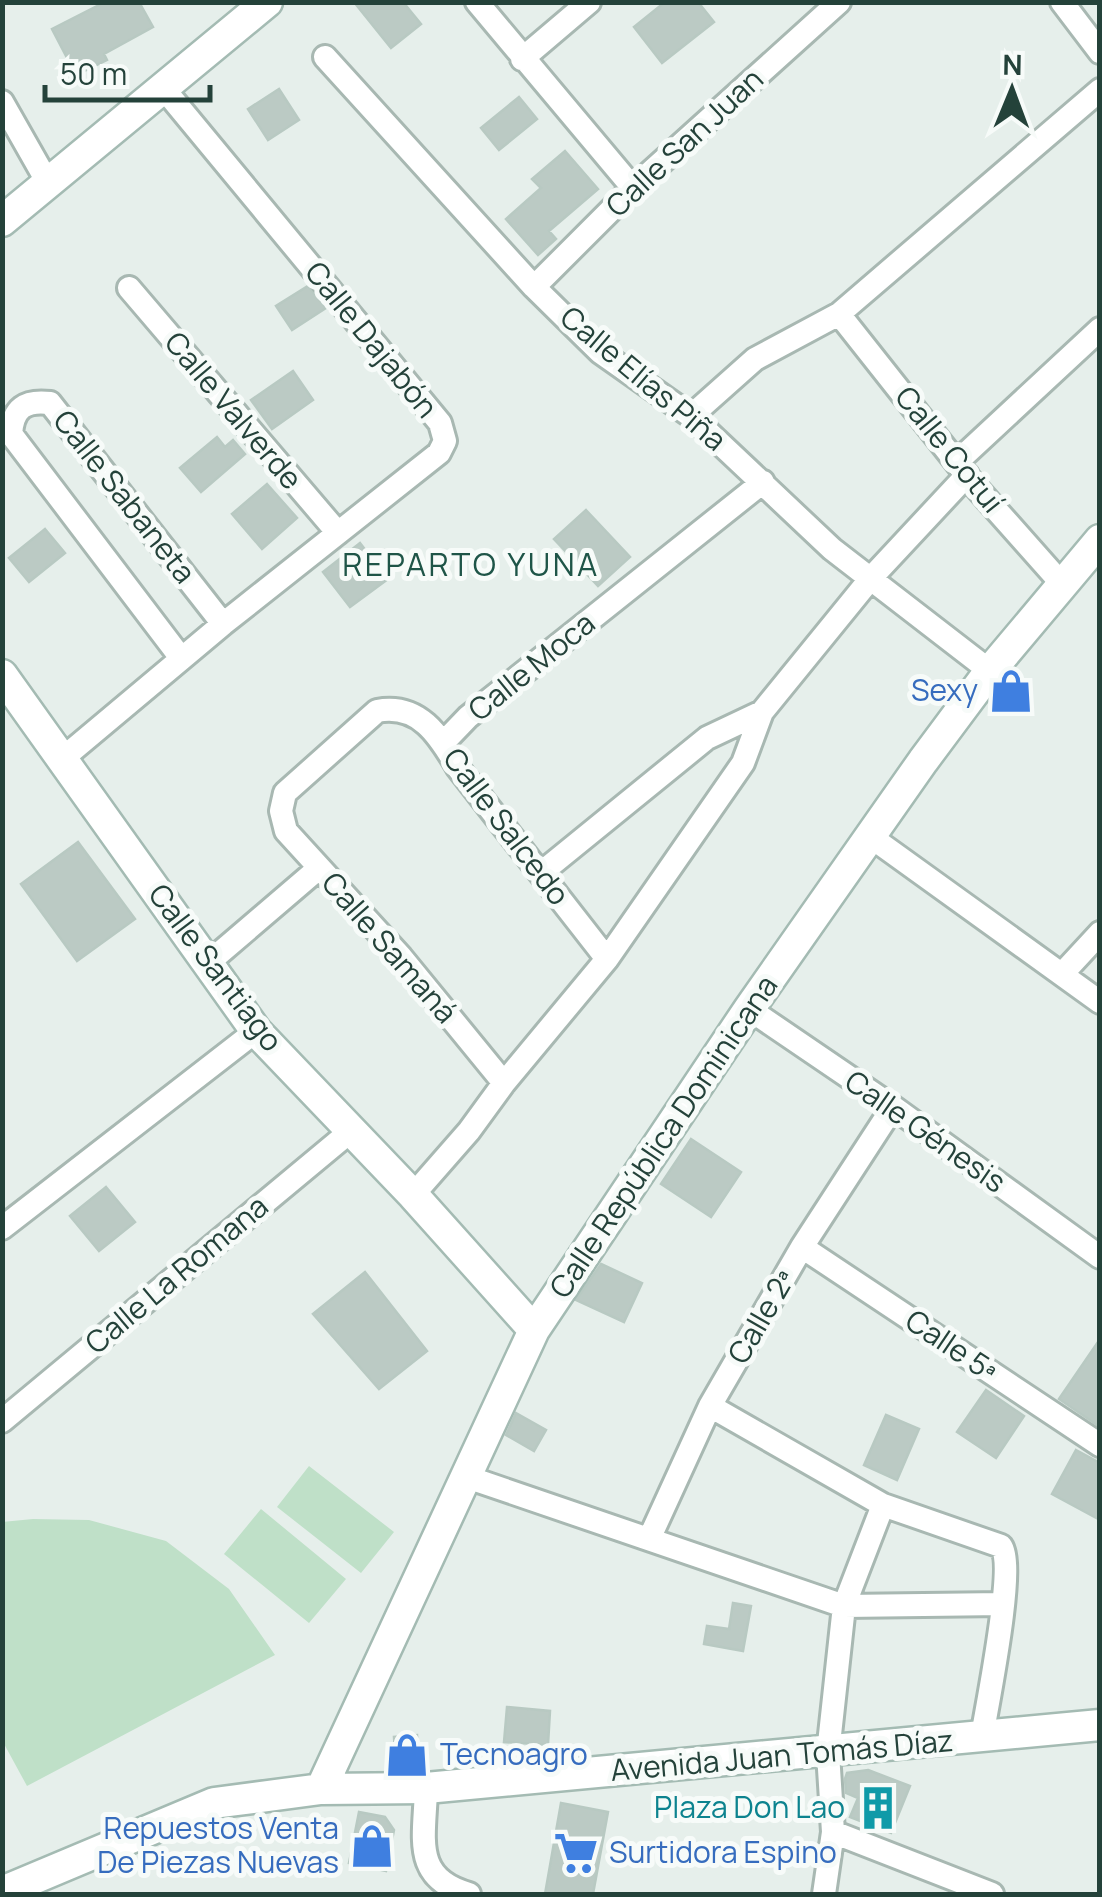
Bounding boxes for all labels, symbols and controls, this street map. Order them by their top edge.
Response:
scale bar [45,40,210,102]
north arrow [962,40,1062,140]
text: N [1002,45,1023,83]
text: 50 m [60,53,127,94]
street label: Calle San Juan [597,58,771,225]
street label: Calle Dajabón [296,252,448,426]
street label: Calle Elías Piña [552,296,736,459]
street label: Calle Valverde [156,323,312,498]
street label: Calle Cotuí [886,377,1014,521]
street label: Calle Sabaneta [45,401,206,591]
district label: REPARTO YUNA [342,542,600,586]
street label: Calle Moca [459,602,603,730]
shop icon: Sexy [987,667,1035,715]
place label: Sexy [911,669,978,710]
street label: Calle Salcedo [435,739,580,913]
street label: Calle Samaná [313,863,467,1031]
street label: Calle Santiago [140,875,293,1059]
street label: Calle República Dominicana [539,967,786,1306]
street label: Calle Génesis [837,1060,1014,1201]
street label: Calle La Romana [76,1185,276,1362]
street label: Calle 2ª [717,1262,804,1371]
street label: Calle 5ª [898,1299,1006,1390]
street label: Avenida Juan Tomás Díaz [609,1719,955,1790]
shop icon: Tecnoagro [383,1731,431,1779]
place label: Tecnoagro [440,1733,588,1774]
building icon: Plaza Don Lao [854,1784,902,1832]
place label: Plaza Don Lao [654,1786,845,1827]
place label: Repuestos Venta De Piezas Nuevas [97,1807,339,1882]
shop icon: Repuestos Venta De Piezas Nuevas [348,1822,396,1870]
supermarket icon: Surtidora Espino [552,1829,600,1877]
place label: Surtidora Espino [609,1831,837,1872]

